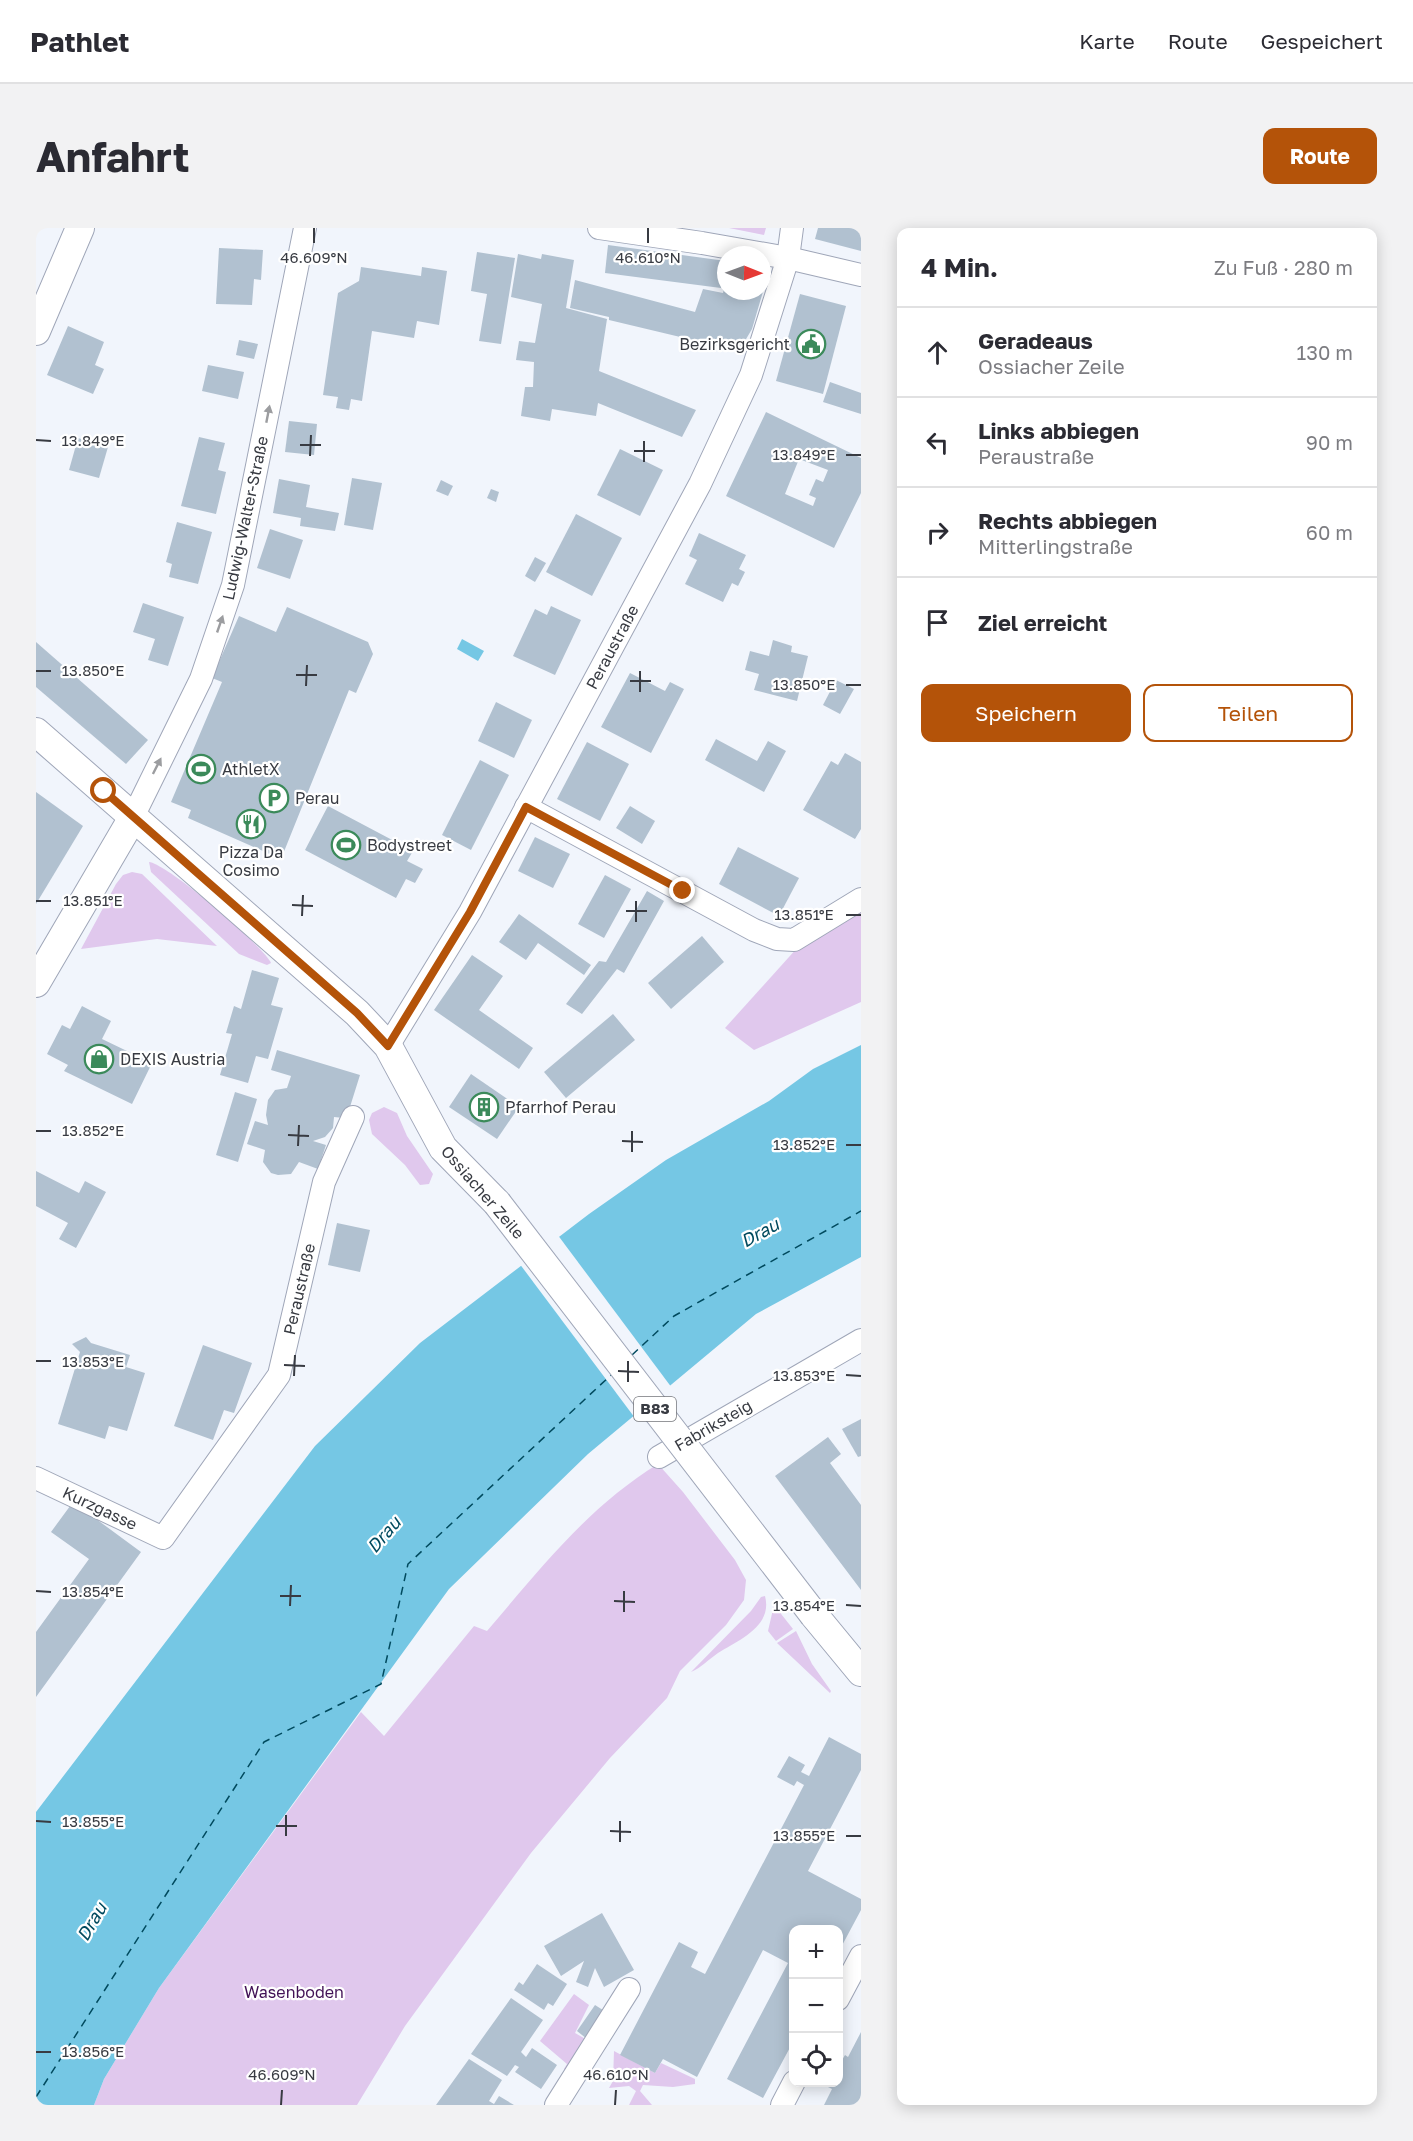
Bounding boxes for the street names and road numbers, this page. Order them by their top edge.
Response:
street label: Ludwig-Walter-Straße [218,434,272,602]
street label: Peraustraße [581,601,643,693]
street label: Ossiacher Zeile [437,1141,529,1243]
street label: Peraustraße [279,1241,319,1337]
street label: Fabriksteig [671,1395,755,1455]
road number: B83 [634,1397,676,1421]
street label: Kurzgasse [59,1482,141,1534]

